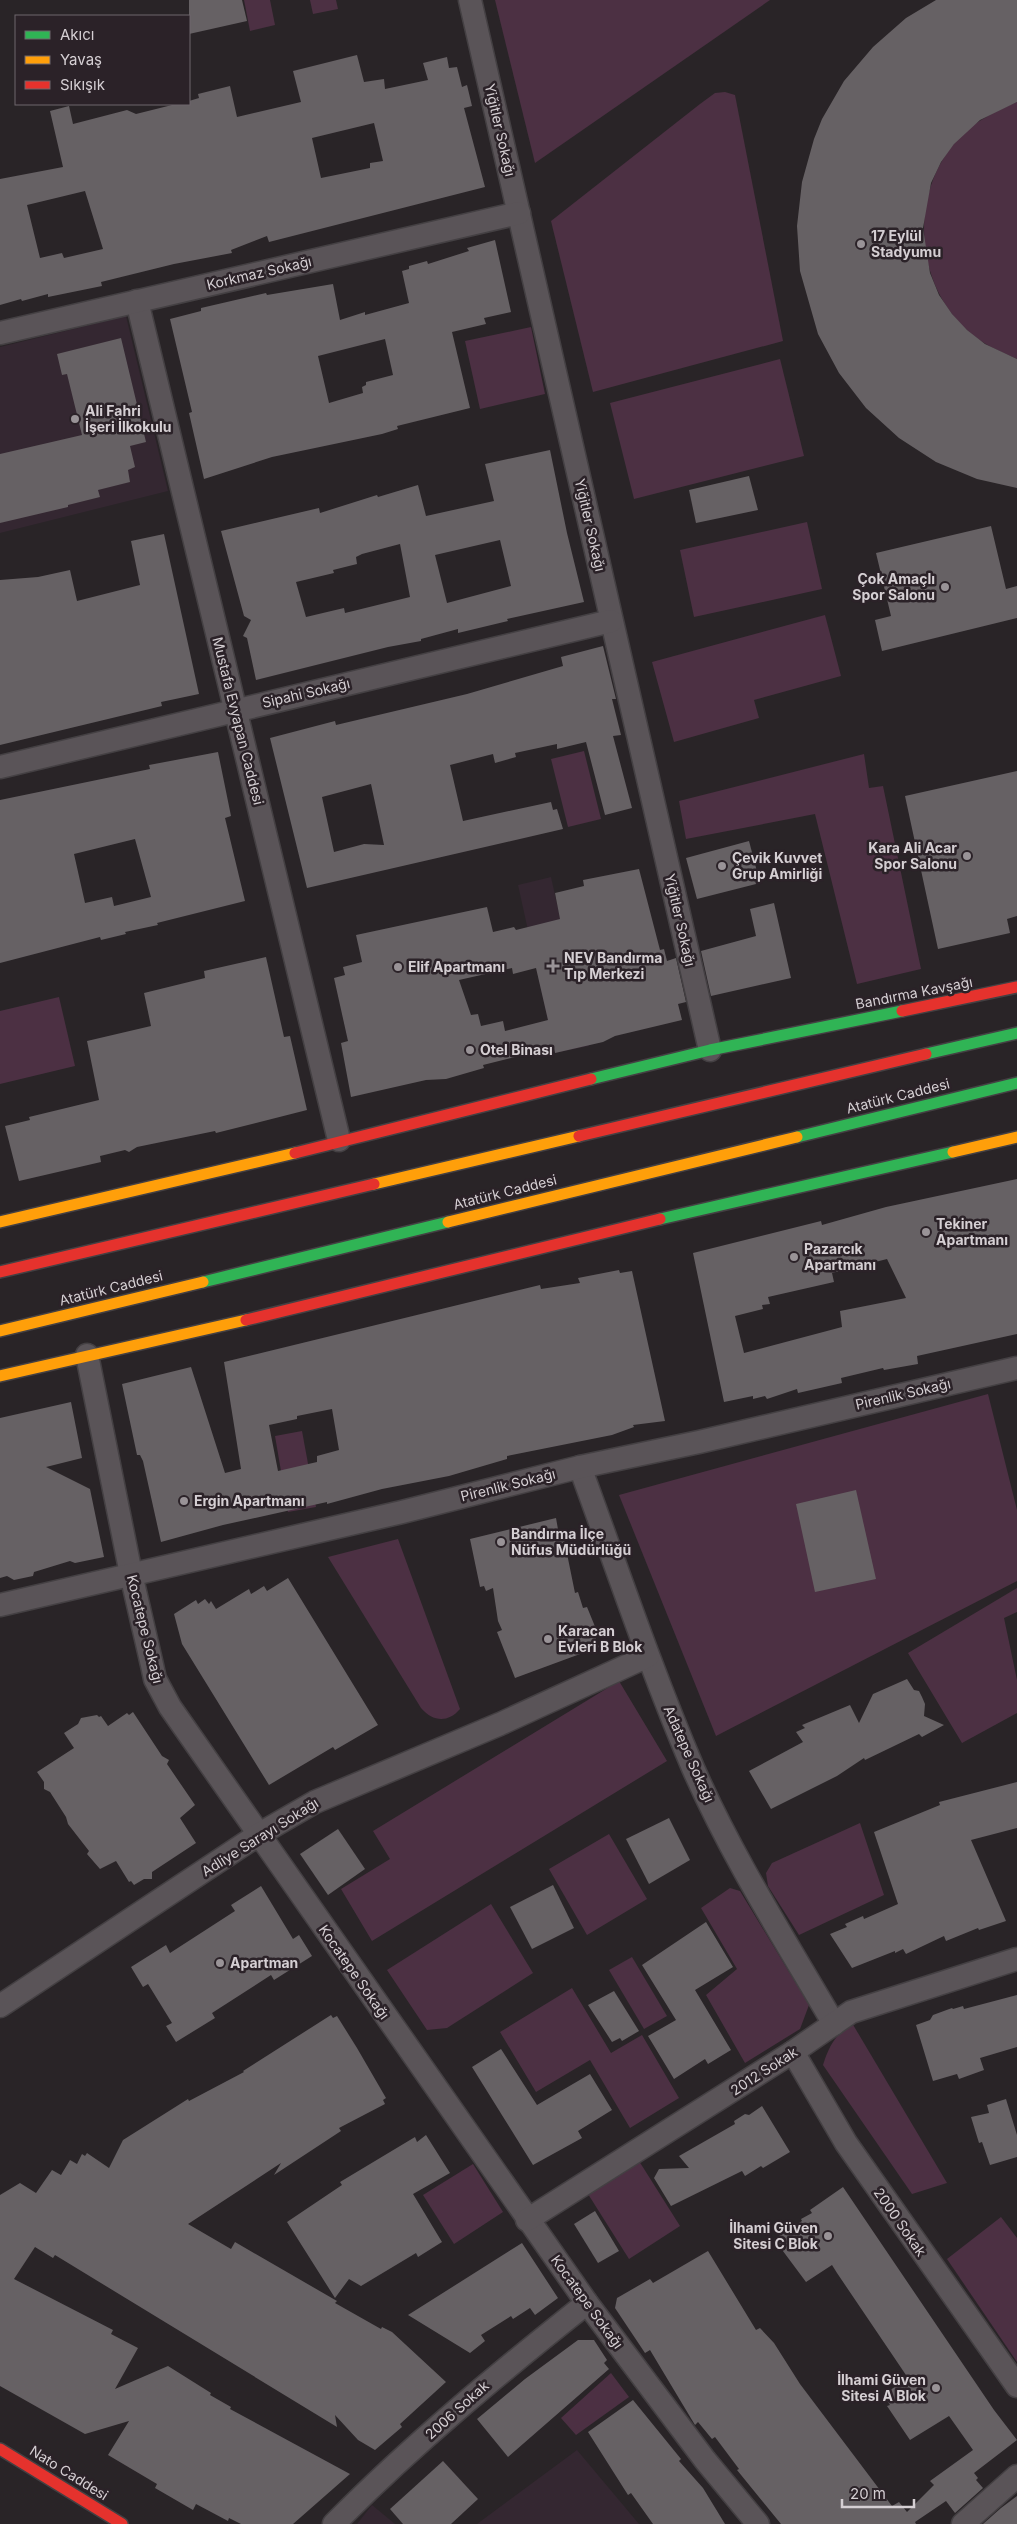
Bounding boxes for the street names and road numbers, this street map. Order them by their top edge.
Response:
street label: Yiğitler Sokağı [482,82,519,178]
street label: Korkmaz Sokağı [205,252,313,293]
street label: Yiğitler Sokağı [572,477,609,573]
street label: Mustafa Evyapan Caddesi [209,635,268,807]
street label: Sipahi Sokağı [260,674,351,711]
street label: Yiğitler Sokağı [662,872,699,968]
street label: Bandırma Kavşağı [854,973,974,1012]
street label: Atatürk Caddesi [844,1074,951,1117]
street label: Atatürk Caddesi [451,1170,558,1213]
street label: Atatürk Caddesi [57,1266,164,1309]
street label: Pirenlik Sokağı [854,1374,952,1413]
street label: Pirenlik Sokağı [459,1465,557,1505]
street label: Kocatepe Sokağı [124,1573,167,1685]
street label: Adatepe Sokağı [660,1703,718,1805]
street label: Adliye Sarayı Sokağı [198,1794,321,1879]
street label: Kocatepe Sokağı [315,1921,393,2022]
street label: 2012 Sokak [727,2043,801,2098]
street label: 2000 Sokak [871,2184,930,2259]
street label: Kocatepe Sokağı [548,2252,627,2352]
street label: 2006 Sokak [421,2377,492,2443]
street label: Nato Caddesi [27,2442,112,2503]

